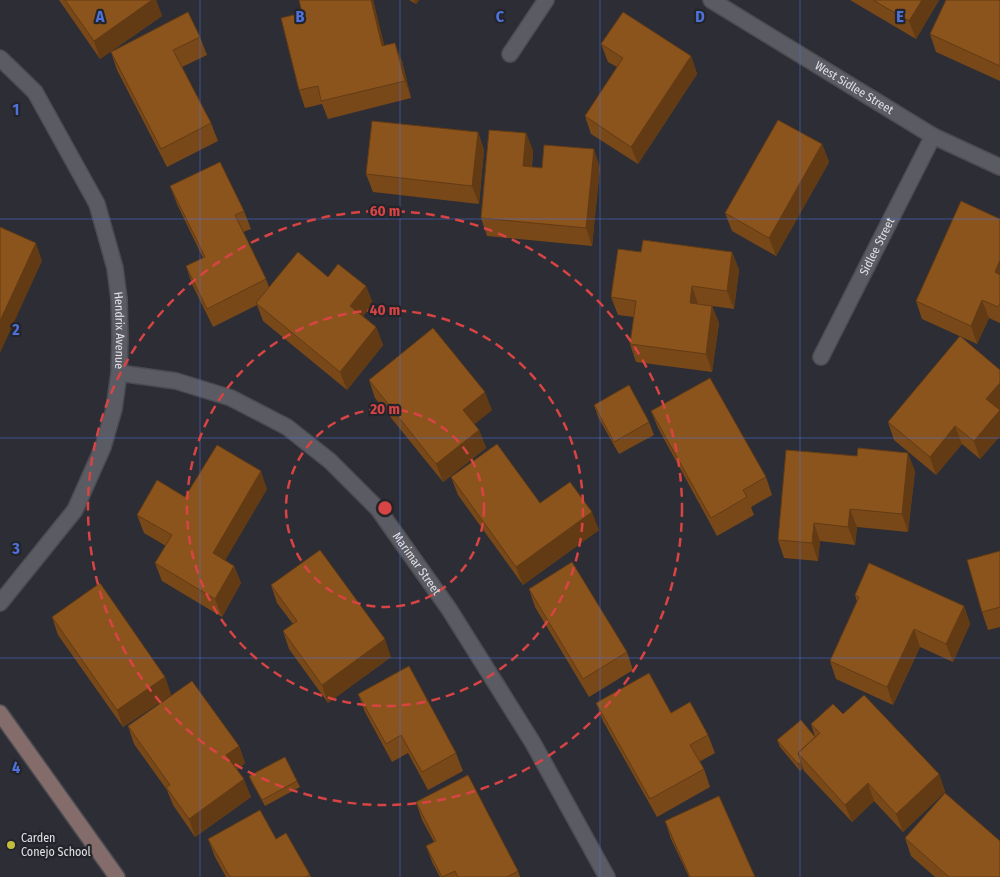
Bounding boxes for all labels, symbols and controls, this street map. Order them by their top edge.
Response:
text: A [95,7,105,26]
text: B [296,7,305,26]
text: C [496,7,505,26]
text: D [695,7,705,26]
text: E [896,7,904,26]
street label: West Sidlee Street [812,58,896,117]
text: 1 [13,100,19,119]
text: 60 m [370,202,400,220]
street label: Sidlee Street [857,215,898,278]
street label: Hendrix Avenue [111,291,127,369]
text: 40 m [370,301,400,319]
text: 2 [11,320,20,339]
text: 20 m [369,400,400,418]
centre of rings [376,499,394,517]
street label: Marimar Street [390,530,444,598]
text: 3 [11,539,20,558]
text: 4 [12,758,20,777]
place label: Carden Conejo School [21,831,91,859]
marker: Carden Conejo School [5,839,17,851]

